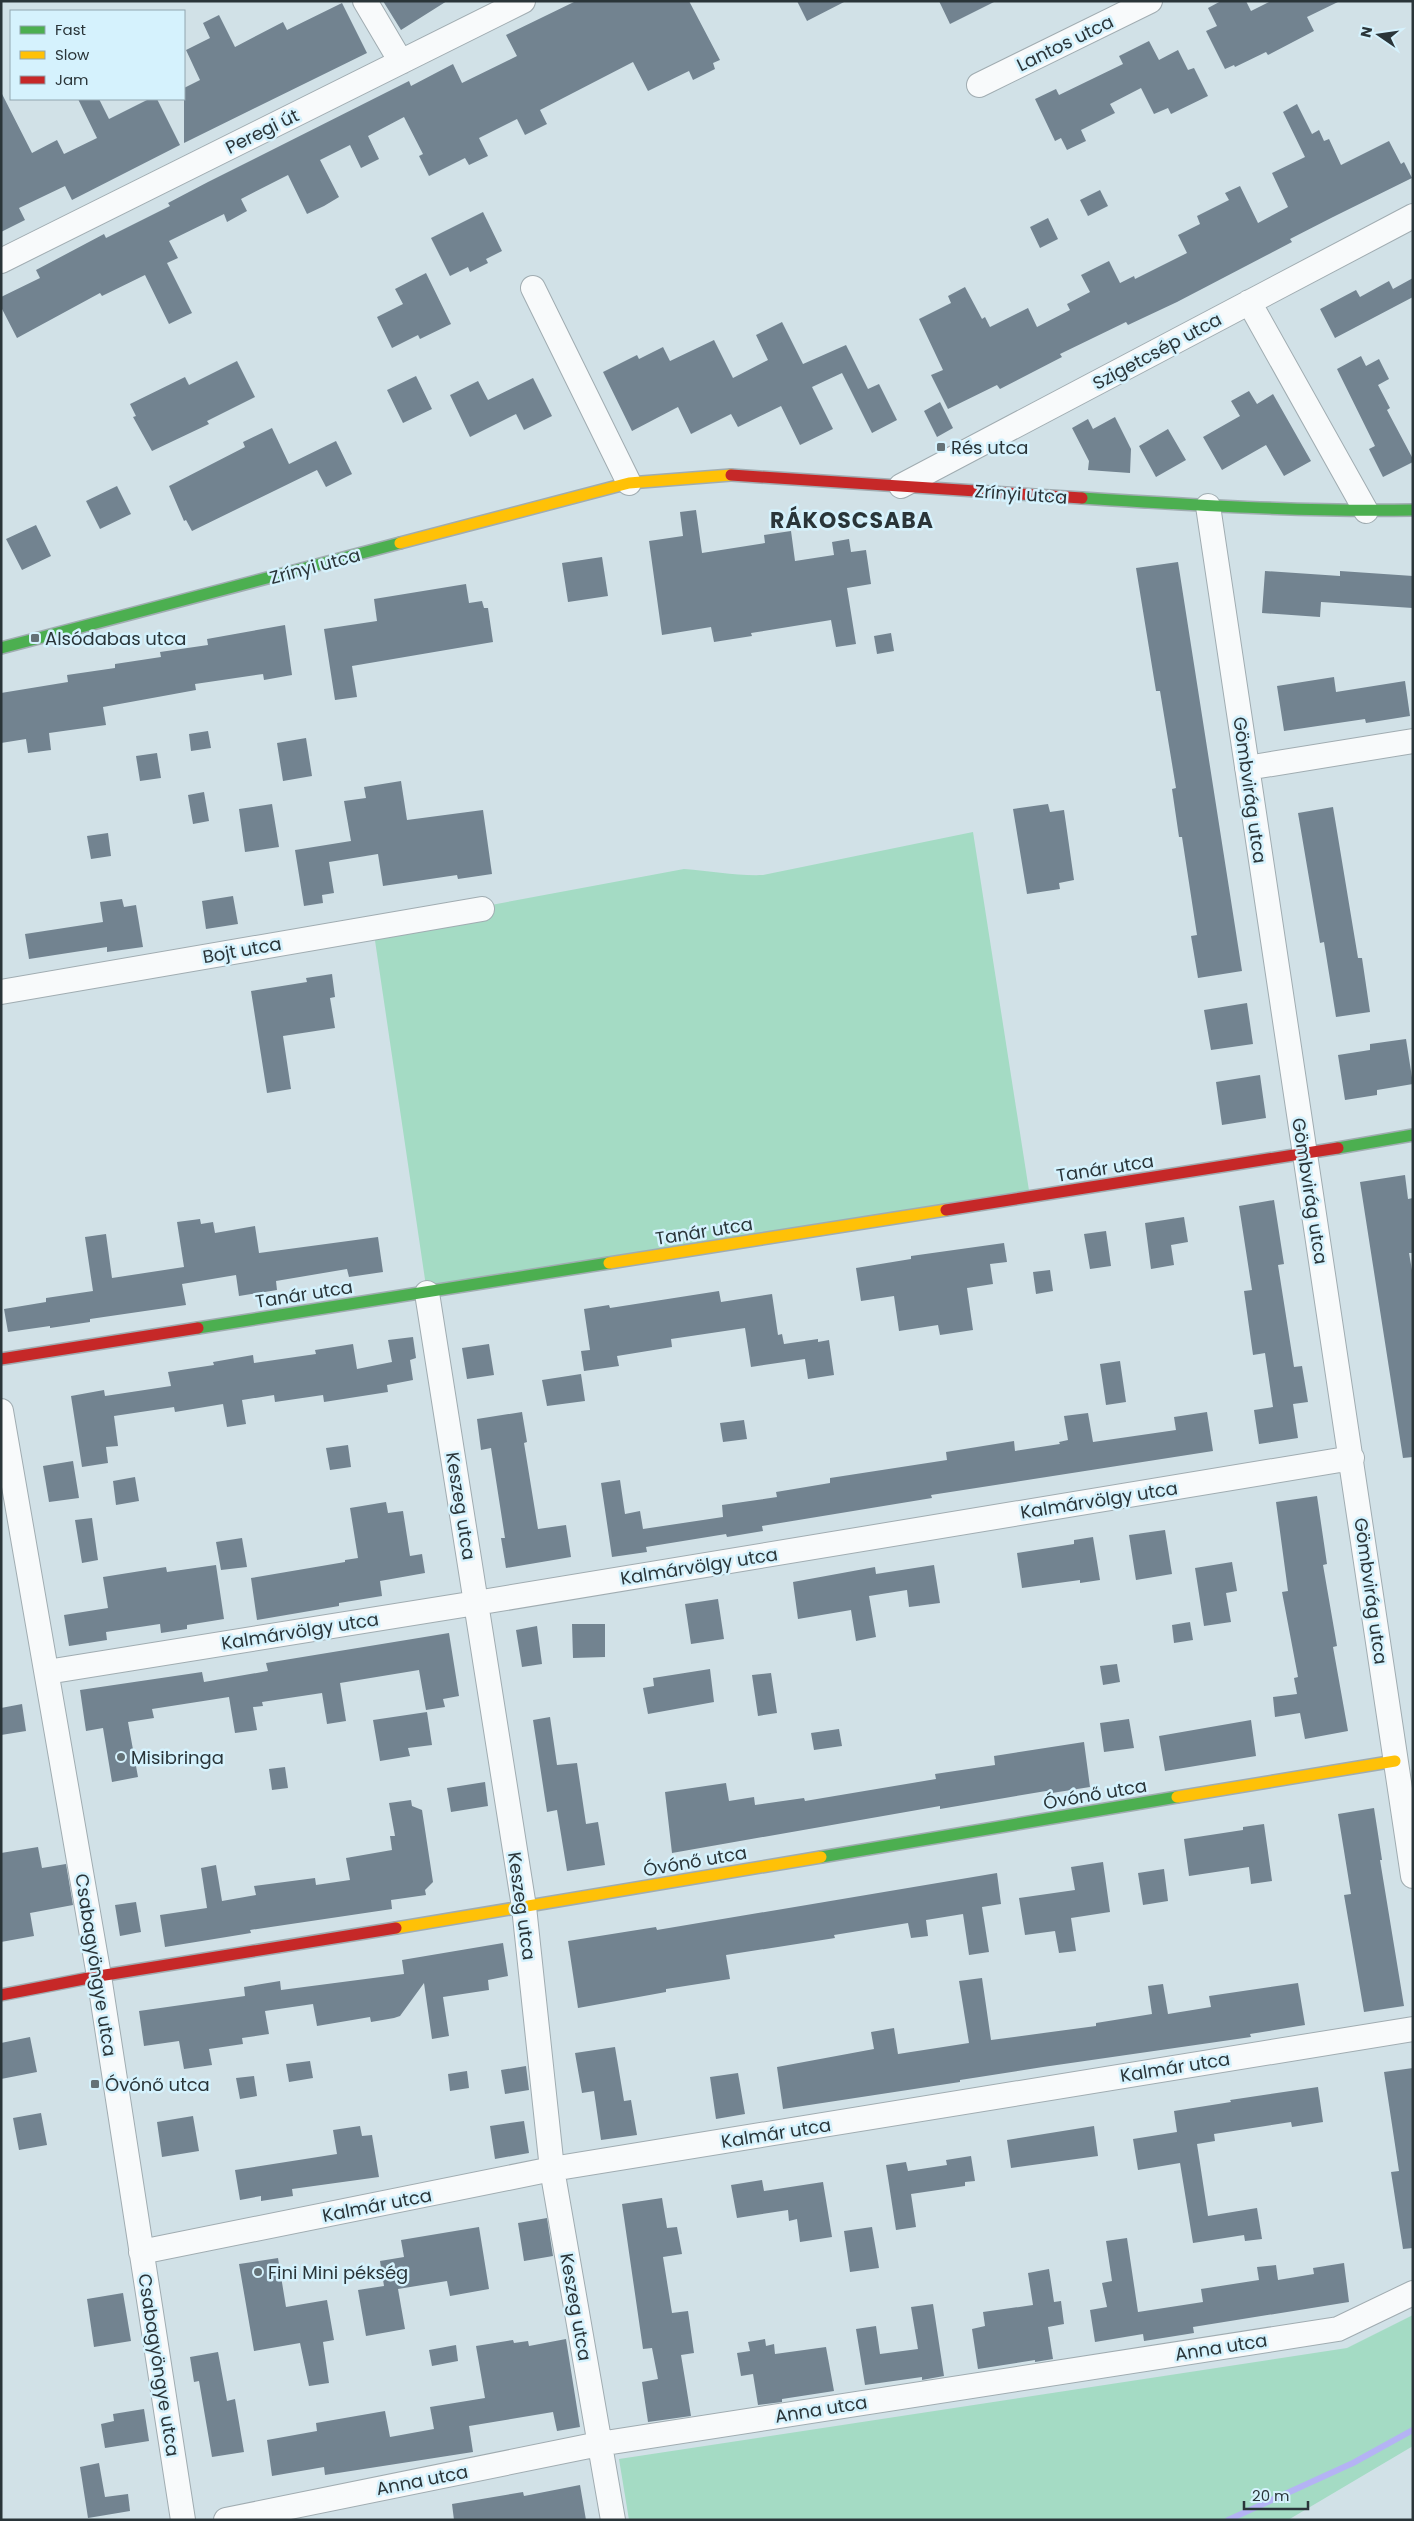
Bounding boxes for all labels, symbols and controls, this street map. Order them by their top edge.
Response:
street label: Lantos utca [1012,9,1118,77]
legend [10,10,185,100]
north arrow [1354,10,1404,60]
text: Fast [55,19,86,40]
text: N [1355,25,1377,39]
text: Slow [55,44,90,65]
text: Jam [55,69,89,90]
street label: Peregi út [221,102,303,160]
street label: Szigetcsép utca [1088,306,1226,396]
place label: Rés utca [951,435,1028,460]
marker: Rés utca [935,441,947,453]
street label: Zrínyi utca [974,478,1068,510]
district label: RÁKOSCSABA [770,505,934,536]
street label: Zrínyi utca [267,542,363,590]
place label: Alsódabas utca [45,626,187,651]
marker: Alsódabas utca [29,632,41,644]
street label: Gömbvirág utca [1227,715,1273,865]
street label: Bojt utca [201,931,283,969]
street label: Gömbvirág utca [1286,1116,1334,1266]
street label: Tanár utca [1055,1148,1155,1188]
street label: Tanár utca [654,1211,754,1251]
street label: Tanár utca [254,1274,354,1314]
street label: Keszeg utca [440,1450,482,1562]
street label: Kalmárvölgy utca [1018,1475,1180,1525]
street label: Gömbvirág utca [1348,1516,1394,1666]
street label: Kalmárvölgy utca [618,1541,780,1591]
street label: Kalmárvölgy utca [219,1606,381,1656]
place label: Misibringa [131,1745,224,1770]
marker: Misibringa [115,1751,127,1763]
street label: Óvónő utca [1041,1773,1149,1815]
street label: Óvónő utca [641,1840,749,1882]
street label: Keszeg utca [502,1850,542,1962]
street label: Csabagyöngye utca [69,1872,123,2058]
street label: Kalmár utca [1118,2046,1232,2088]
place label: Óvónő utca [105,2072,210,2097]
marker: Óvónő utca [89,2078,101,2090]
street label: Kalmár utca [719,2112,833,2154]
street label: Kalmár utca [320,2182,434,2228]
street label: Keszeg utca [554,2251,598,2363]
place label: Fini Mini pékség [268,2260,408,2285]
marker: Fini Mini pékség [252,2266,264,2278]
street label: Csabagyöngye utca [132,2272,186,2458]
street label: Anna utca [1173,2327,1269,2367]
street label: Anna utca [773,2389,869,2429]
street label: Anna utca [374,2459,470,2501]
scale bar [1244,2478,1308,2510]
text: 20 m [1252,2485,1290,2506]

